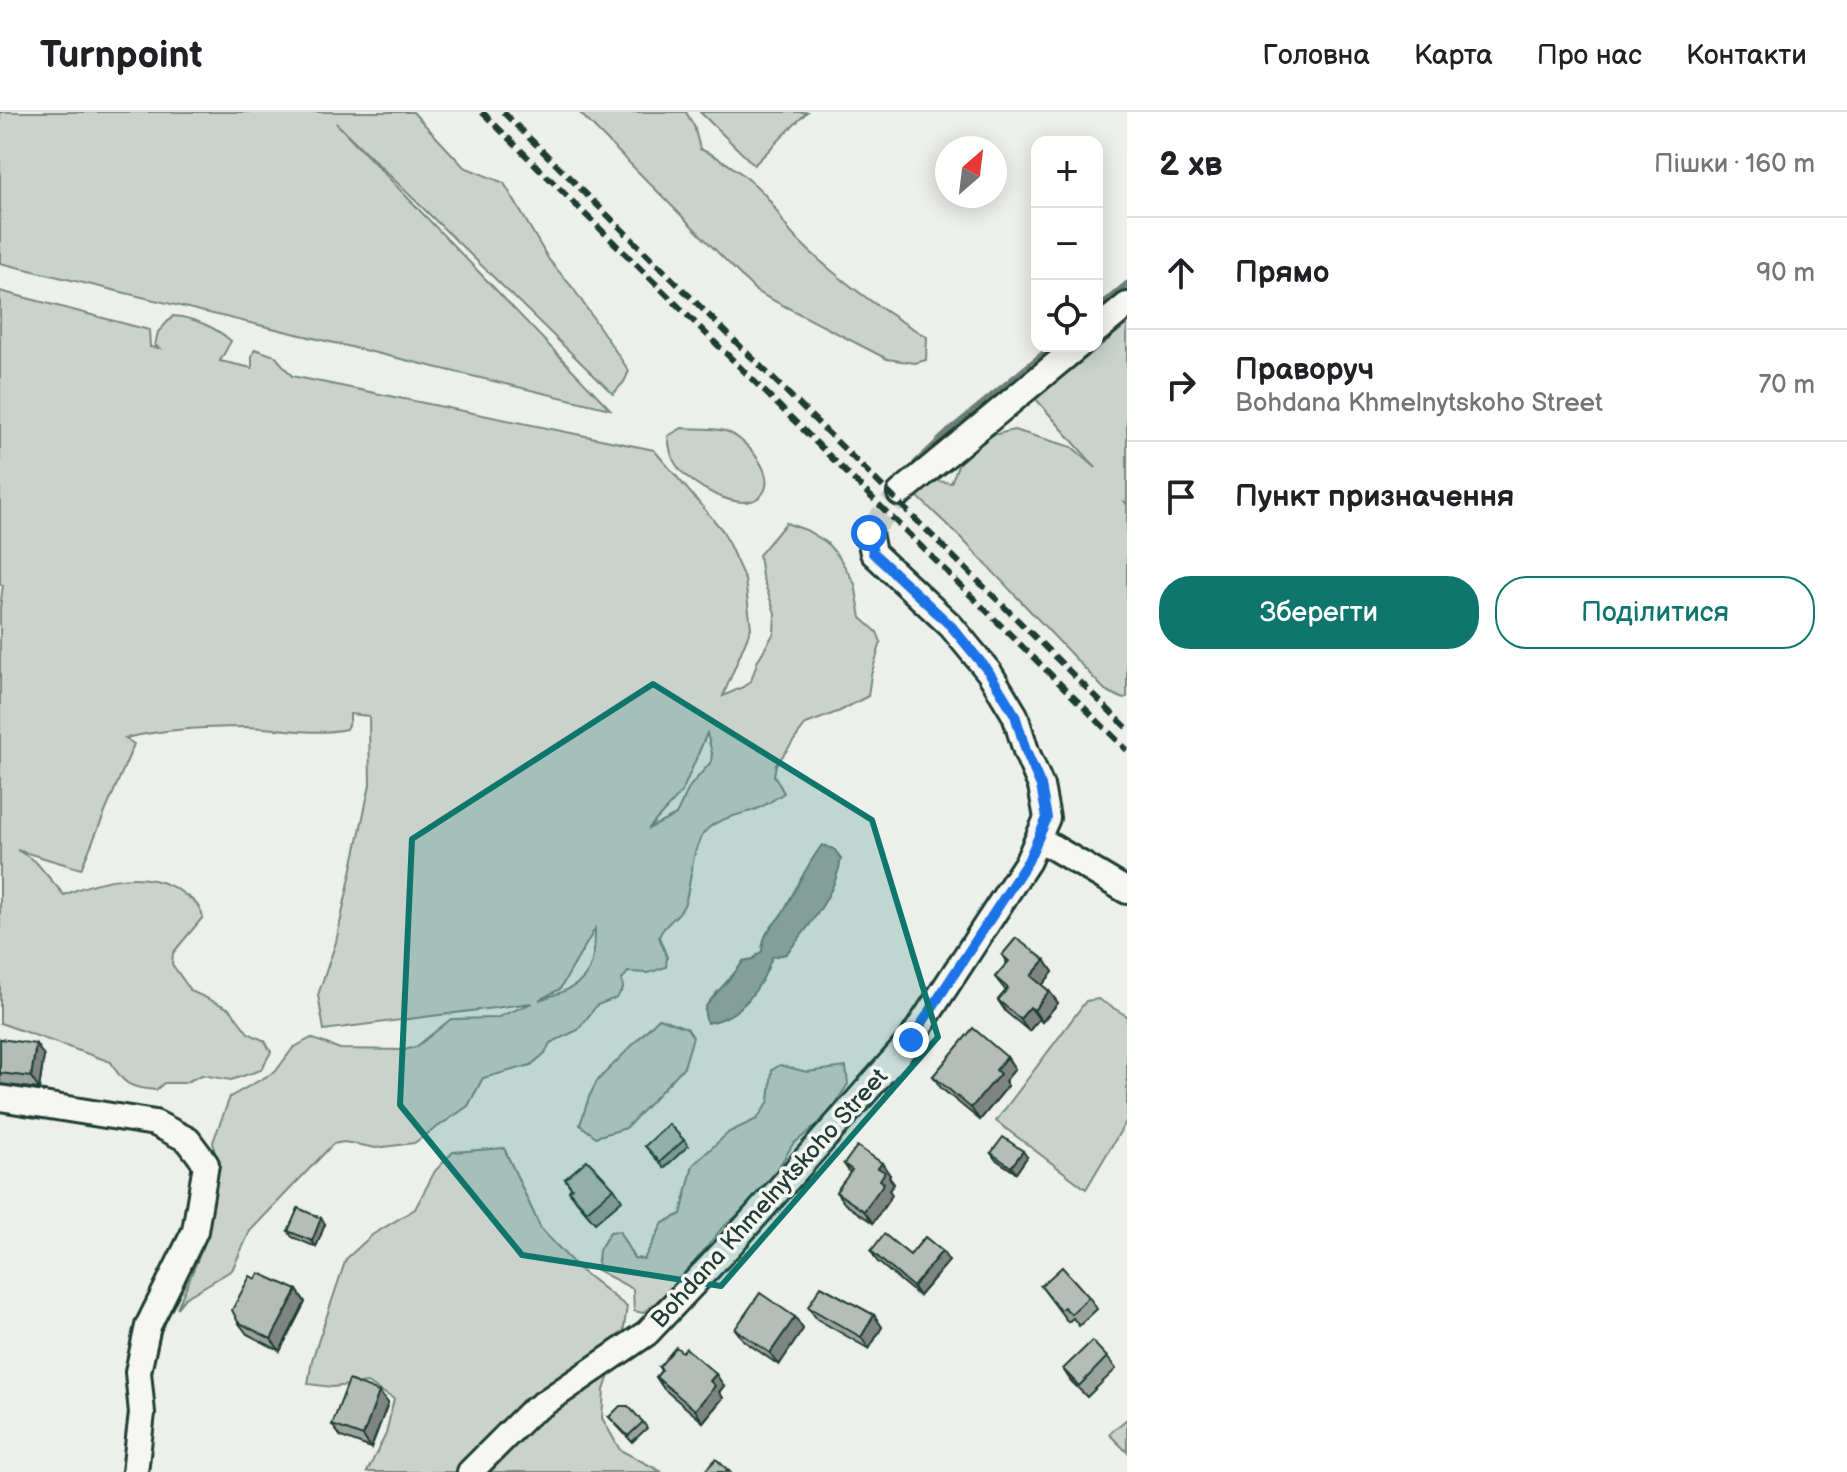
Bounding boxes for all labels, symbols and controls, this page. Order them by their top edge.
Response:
text: Turnpoint [40,33,202,78]
text: Головна [1263,39,1370,72]
text: Карта [1414,39,1493,72]
text: Про нас [1537,39,1642,72]
text: Контакти [1686,39,1807,72]
north arrow [935,136,1007,208]
map controls [1031,136,1103,352]
button: + [1031,136,1103,208]
text: 2 хв [1159,144,1223,185]
text: Пішки · 160 m [1654,149,1815,180]
button: − [1031,208,1103,280]
icon: ahead [1159,251,1203,295]
text: Прямо [1235,255,1329,291]
text: 90 m [1756,258,1815,289]
button: locate [1031,280,1103,352]
text: Праворуч [1235,352,1374,388]
icon: right [1159,363,1203,407]
text: 70 m [1758,370,1815,401]
text: Bohdana Khmelnytskoho Street [1235,388,1603,419]
icon: arrive [1159,475,1203,519]
text: Пункт призначення [1235,479,1514,515]
route start [851,515,887,551]
button: Зберегти [1159,576,1479,649]
button: Поділитися [1495,576,1815,649]
route end [893,1022,929,1058]
street label: Bohdana Khmelnytskoho Street [645,1062,894,1334]

